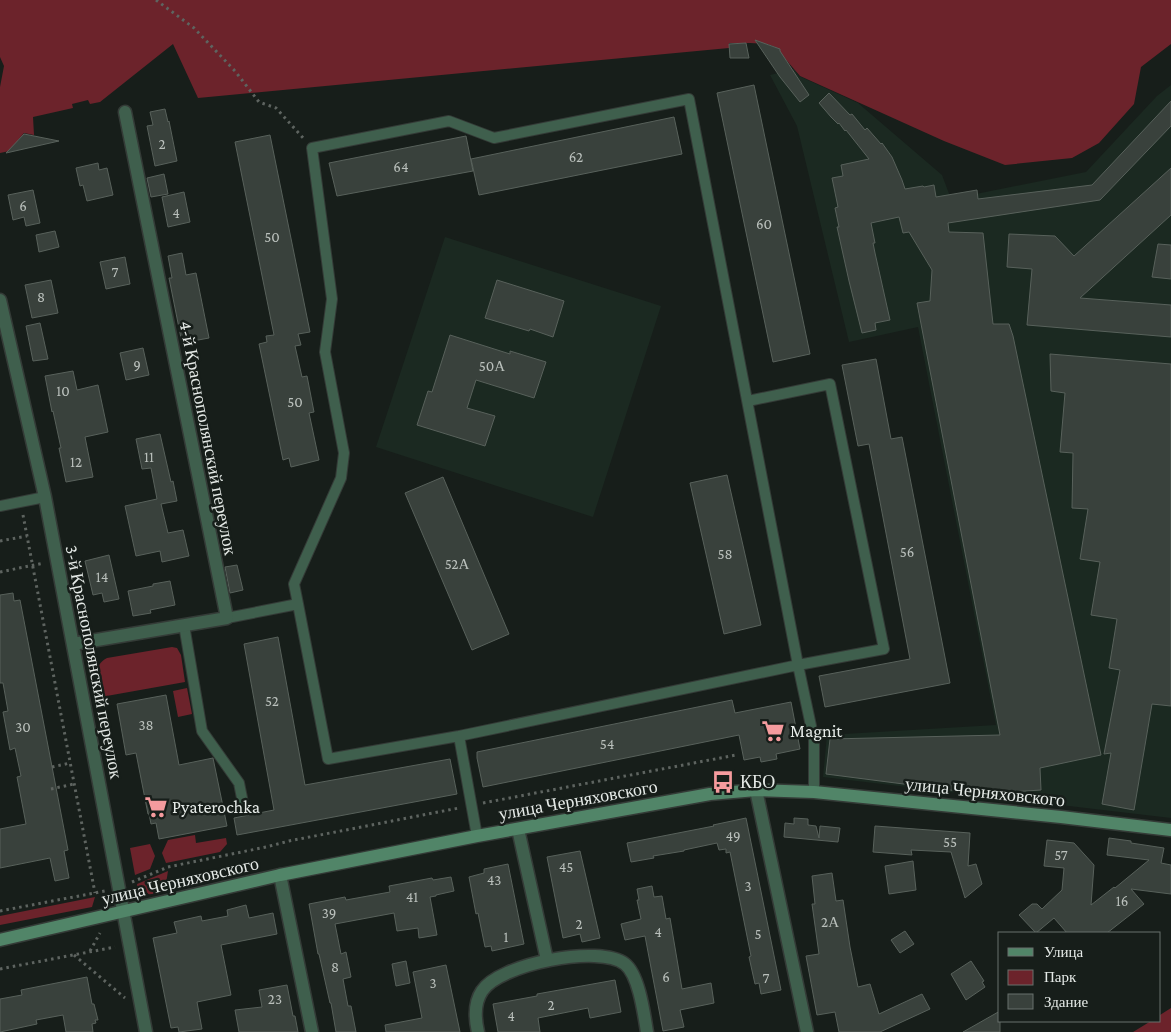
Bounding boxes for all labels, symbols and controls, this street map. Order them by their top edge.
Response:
house number: 2 [158,136,166,152]
house number: 62 [569,149,583,165]
house number: 64 [393,159,409,175]
house number: 6 [19,198,27,214]
house number: 4 [172,205,180,221]
house number: 60 [756,216,772,232]
house number: 50 [264,229,280,245]
house number: 7 [112,264,119,280]
house number: 8 [37,289,45,305]
street label: 4-й Краснополянский переулок [175,319,241,557]
house number: 9 [133,357,141,373]
house number: 50А [479,358,505,374]
house number: 10 [56,383,70,399]
house number: 50 [287,394,303,410]
house number: 11 [144,449,154,465]
house number: 12 [70,454,82,470]
street label: 3-й Краснополянский переулок [62,544,127,781]
house number: 56 [900,544,914,560]
house number: 58 [717,546,733,562]
house number: 52А [445,556,470,572]
house number: 14 [96,569,108,585]
house number: 52 [265,693,279,709]
house number: 38 [138,717,154,733]
supermarket icon: Magnit [760,718,786,744]
house number: 30 [15,719,31,735]
place label: Magnit [790,721,843,741]
house number: 54 [600,736,614,752]
bus stop icon: КБО [710,769,736,795]
place label: КБО [740,772,775,792]
street label: улица Черняховского [904,774,1066,810]
street label: улица Черняховского [497,776,659,824]
supermarket icon: Pyaterochka [143,794,169,820]
place label: Pyaterochka [172,797,260,817]
house number: 49 [725,828,741,844]
house number: 55 [943,834,957,850]
house number: 57 [1054,847,1068,863]
street label: улица Черняховского [99,853,261,909]
house number: 45 [559,859,573,875]
house number: 43 [487,872,501,888]
house number: 3 [744,878,752,894]
house number: 41 [406,889,418,905]
house number: 16 [1116,893,1128,909]
house number: 39 [322,905,336,921]
house number: 2А [821,914,839,930]
house number: 2 [575,916,583,932]
house number: 4 [654,924,662,940]
house number: 5 [754,926,762,942]
house number: 1 [504,929,509,945]
legend [998,932,1161,1022]
text: Улица [1044,944,1083,960]
house number: 8 [331,959,339,975]
house number: 6 [662,969,670,985]
text: Парк [1044,969,1077,985]
house number: 7 [763,970,770,986]
house number: 3 [429,975,437,991]
house number: 23 [268,991,282,1007]
text: Здание [1044,994,1088,1010]
house number: 2 [547,997,555,1013]
house number: 4 [507,1008,515,1024]

